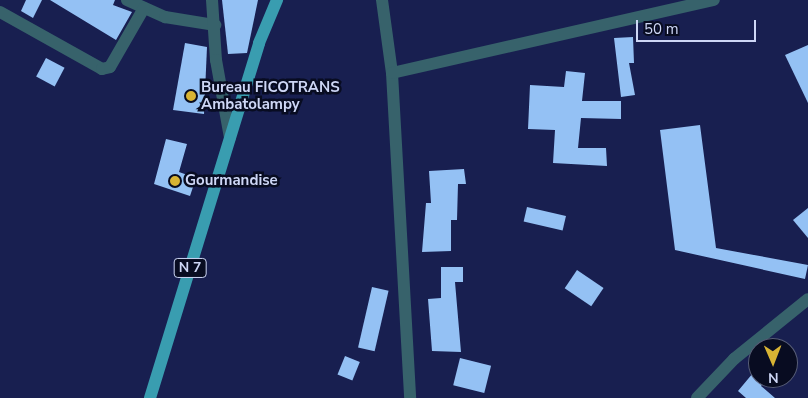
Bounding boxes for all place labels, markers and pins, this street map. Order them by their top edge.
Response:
place label: Bureau FICOTRANS Ambatolampy [201,78,340,113]
marker: Bureau FICOTRANS Ambatolampy [185,90,197,102]
place label: Gourmandise [185,172,278,190]
marker: Gourmandise [169,175,181,187]

